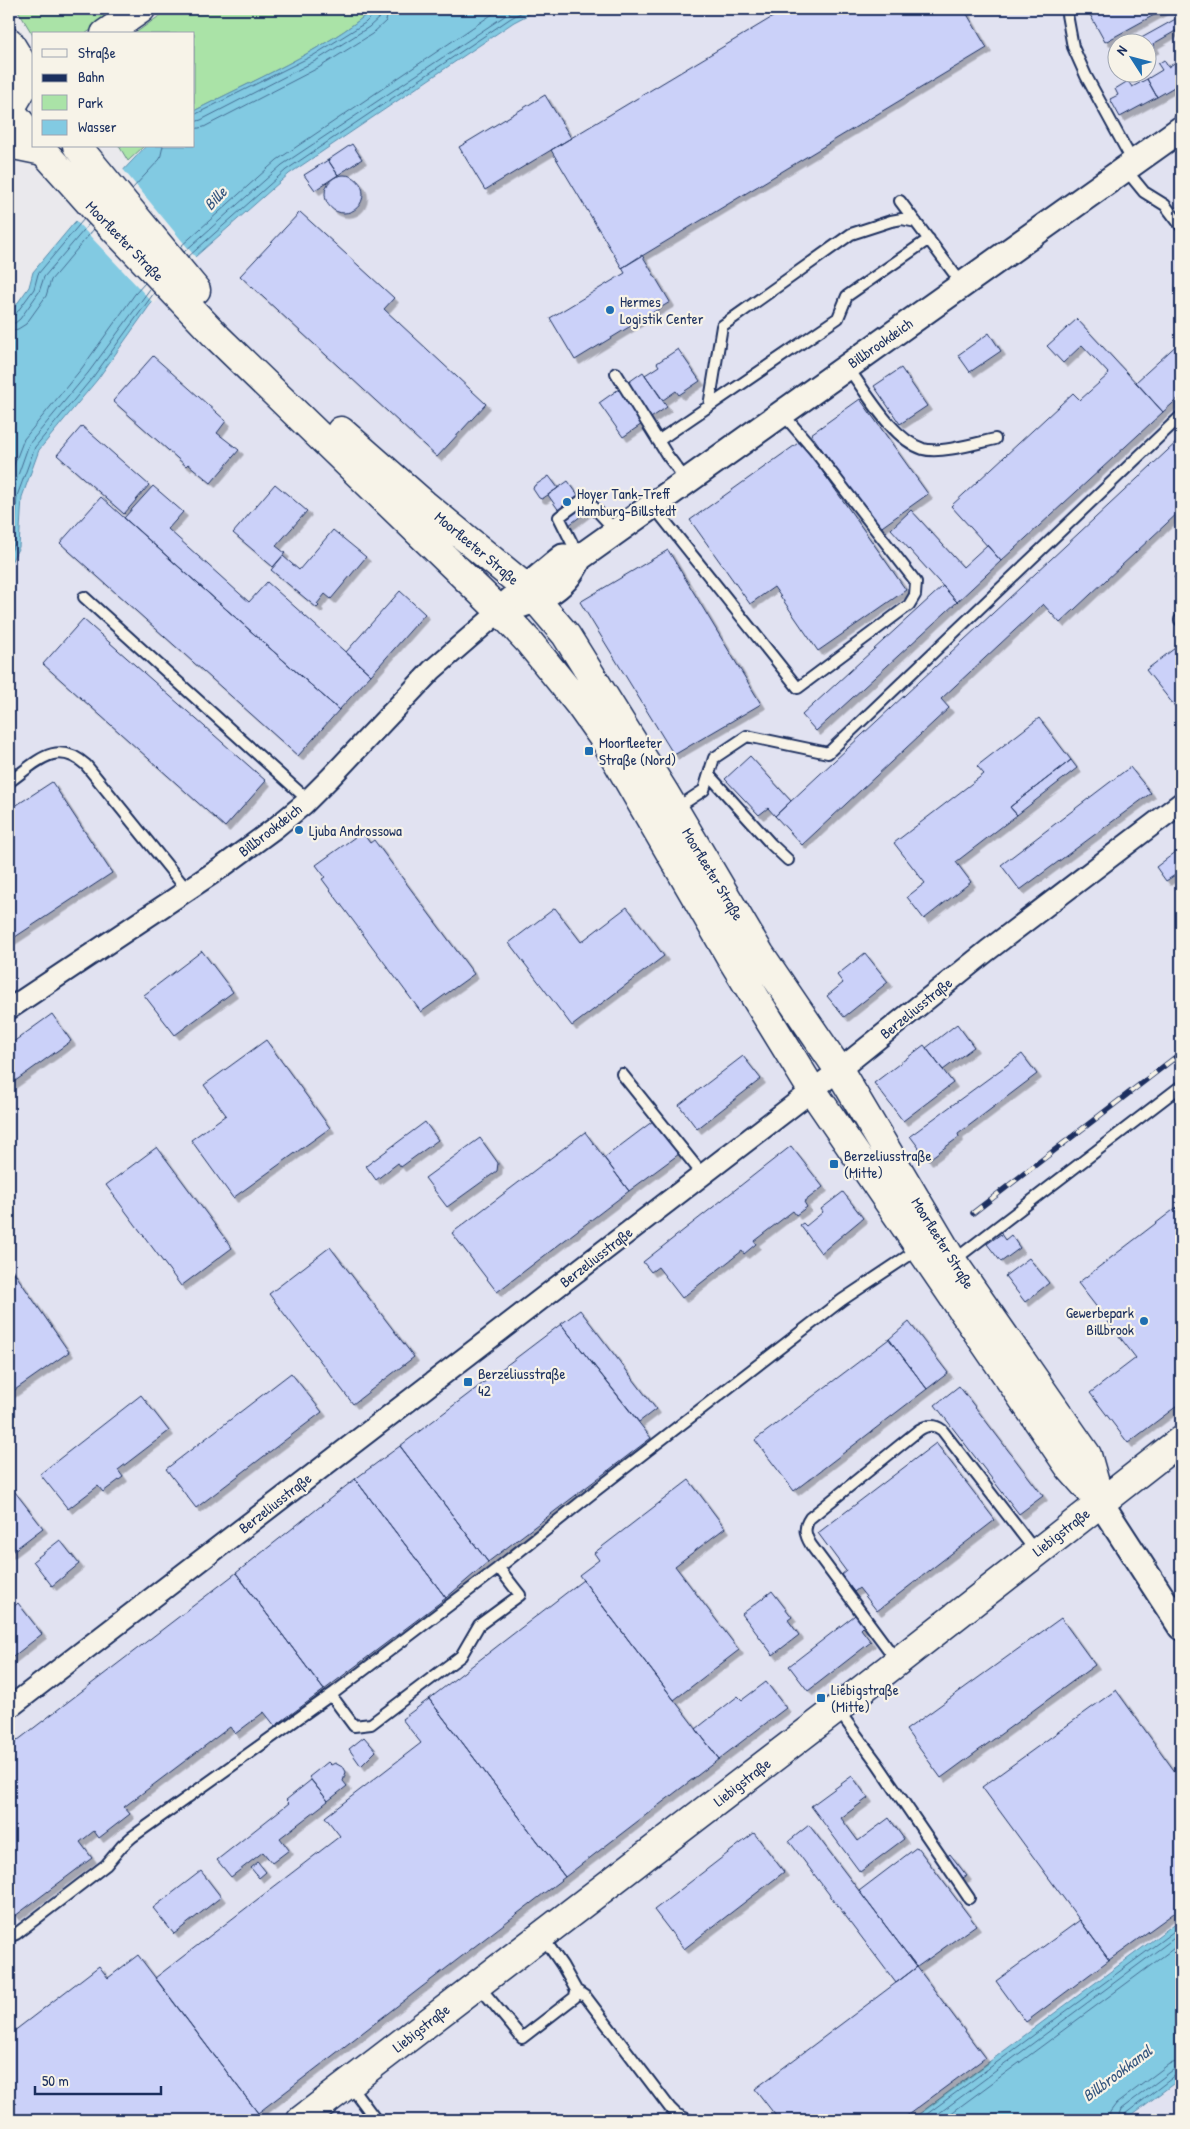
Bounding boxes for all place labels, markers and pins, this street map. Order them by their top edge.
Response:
place label: Hermes Logistik Center [620,291,704,329]
marker: Hermes Logistik Center [604,304,616,316]
place label: Hoyer Tank-Treff Hamburg-Billstedt [577,483,677,521]
marker: Hoyer Tank-Treff Hamburg-Billstedt [561,496,573,508]
place label: Moorfleeter Straße (Nord) [599,732,676,770]
marker: Moorfleeter Straße (Nord) [583,745,595,757]
place label: Ljuba Androssowa [309,820,402,841]
marker: Ljuba Androssowa [293,824,305,836]
place label: Berzeliusstraße (Mitte) [844,1145,931,1183]
marker: Berzeliusstraße (Mitte) [828,1158,840,1170]
place label: Gewerbepark Billbrook [1066,1302,1134,1340]
marker: Gewerbepark Billbrook [1138,1315,1150,1327]
place label: Berzeliusstraße 42 [478,1363,565,1401]
marker: Berzeliusstraße 42 [462,1376,474,1388]
place label: Liebigstraße (Mitte) [831,1679,899,1717]
marker: Liebigstraße (Mitte) [815,1692,827,1704]

